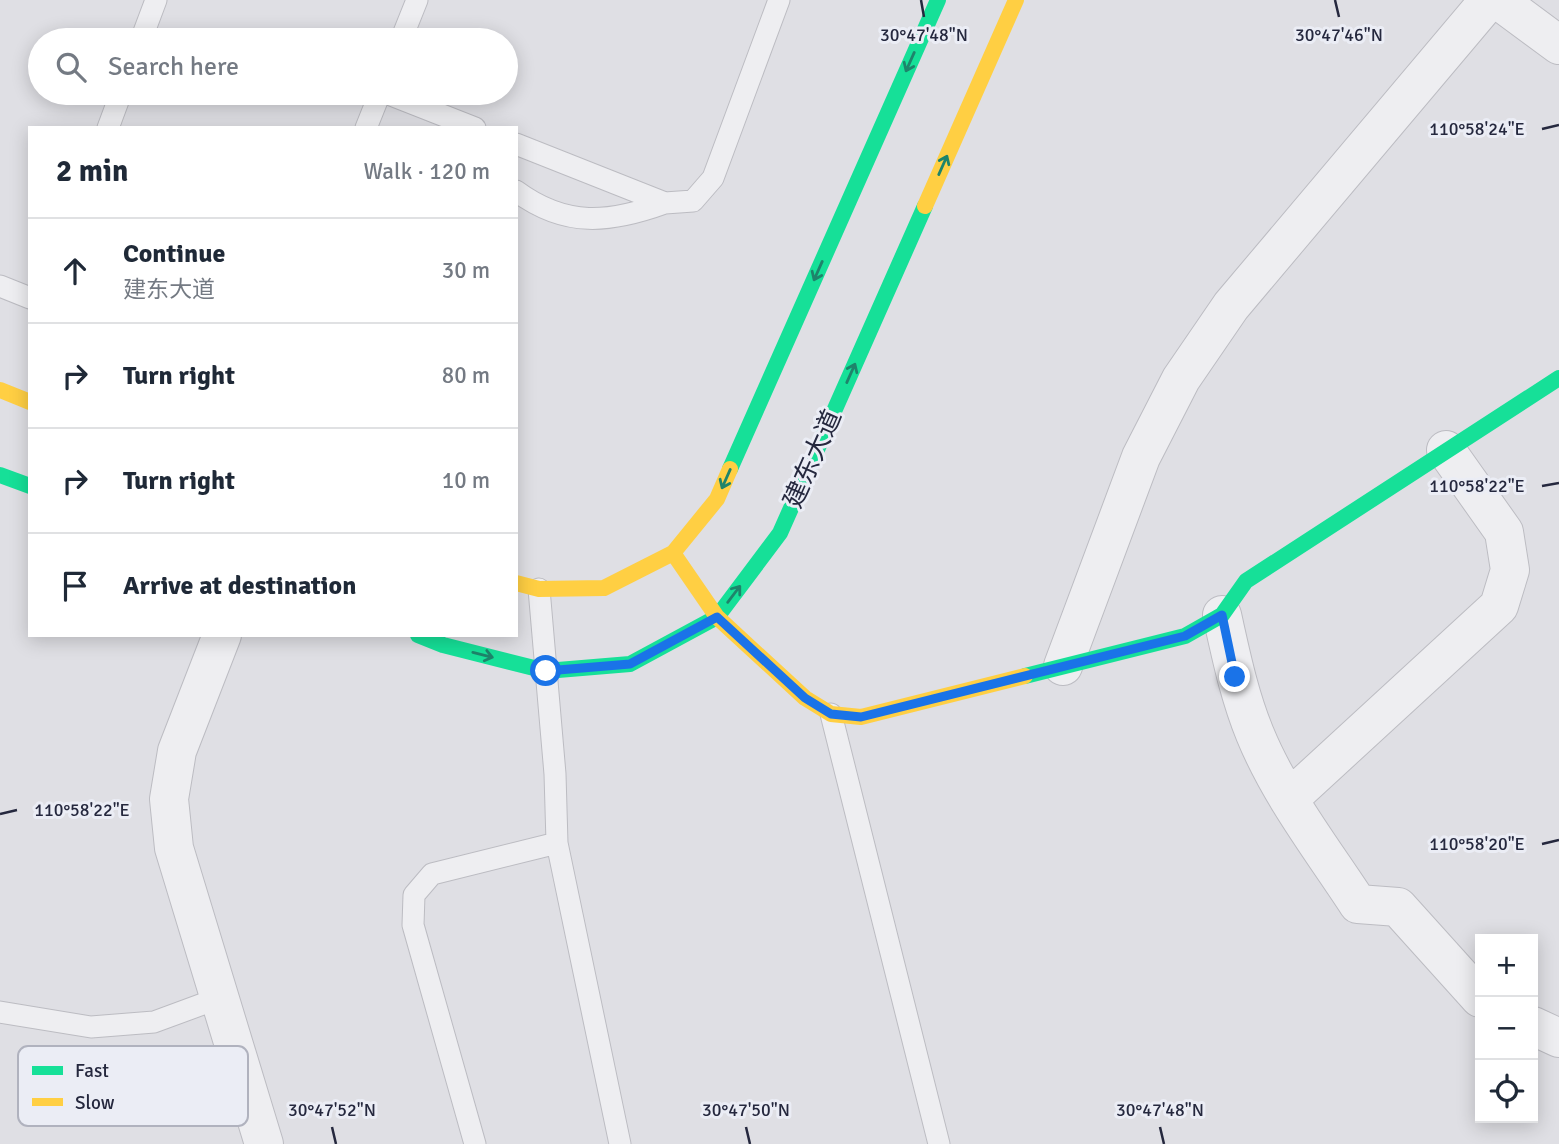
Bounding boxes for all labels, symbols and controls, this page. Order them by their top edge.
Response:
text: 30°47'48"N [880,24,968,46]
text: 30°47'46"N [1295,24,1383,46]
search box [28,28,518,105]
icon: search [52,48,90,86]
text: Search here [108,51,239,83]
one-way arrow [903,51,916,73]
text: 110°58'24"E [1429,118,1525,140]
text: 2 min [56,153,128,190]
one-way arrow [937,155,950,176]
text: Walk · 120 m [364,157,490,186]
text: Continue [123,238,225,270]
icon: ahead [56,252,94,290]
text: 30 m [442,256,490,285]
one-way arrow [811,259,824,281]
text: 建东大道 [123,275,215,304]
icon: right [56,357,94,395]
text: Turn right [123,360,235,392]
text: 80 m [442,361,490,390]
one-way arrow [845,363,858,384]
street label: 建东大道 [777,405,849,513]
icon: right [56,462,94,500]
text: Turn right [123,465,235,497]
text: 10 m [442,466,490,495]
one-way arrow [719,468,732,489]
text: 110°58'22"E [1429,475,1525,497]
icon: arrive [56,567,94,605]
text: Arrive at destination [123,570,356,602]
one-way arrow [727,586,742,604]
one-way arrow [471,649,494,662]
route start [530,655,561,686]
route end [1219,661,1250,692]
text: 110°58'22"E [34,799,130,821]
text: 110°58'20"E [1429,833,1525,855]
map controls [1475,934,1538,1123]
button: + [1475,934,1538,997]
button: − [1475,997,1538,1060]
legend [18,1046,248,1126]
text: Fast [75,1059,109,1083]
button: locate [1475,1060,1538,1123]
text: Slow [75,1091,115,1115]
text: 30°47'52"N [288,1099,376,1121]
text: 30°47'50"N [702,1099,790,1121]
text: 30°47'48"N [1116,1099,1204,1121]

